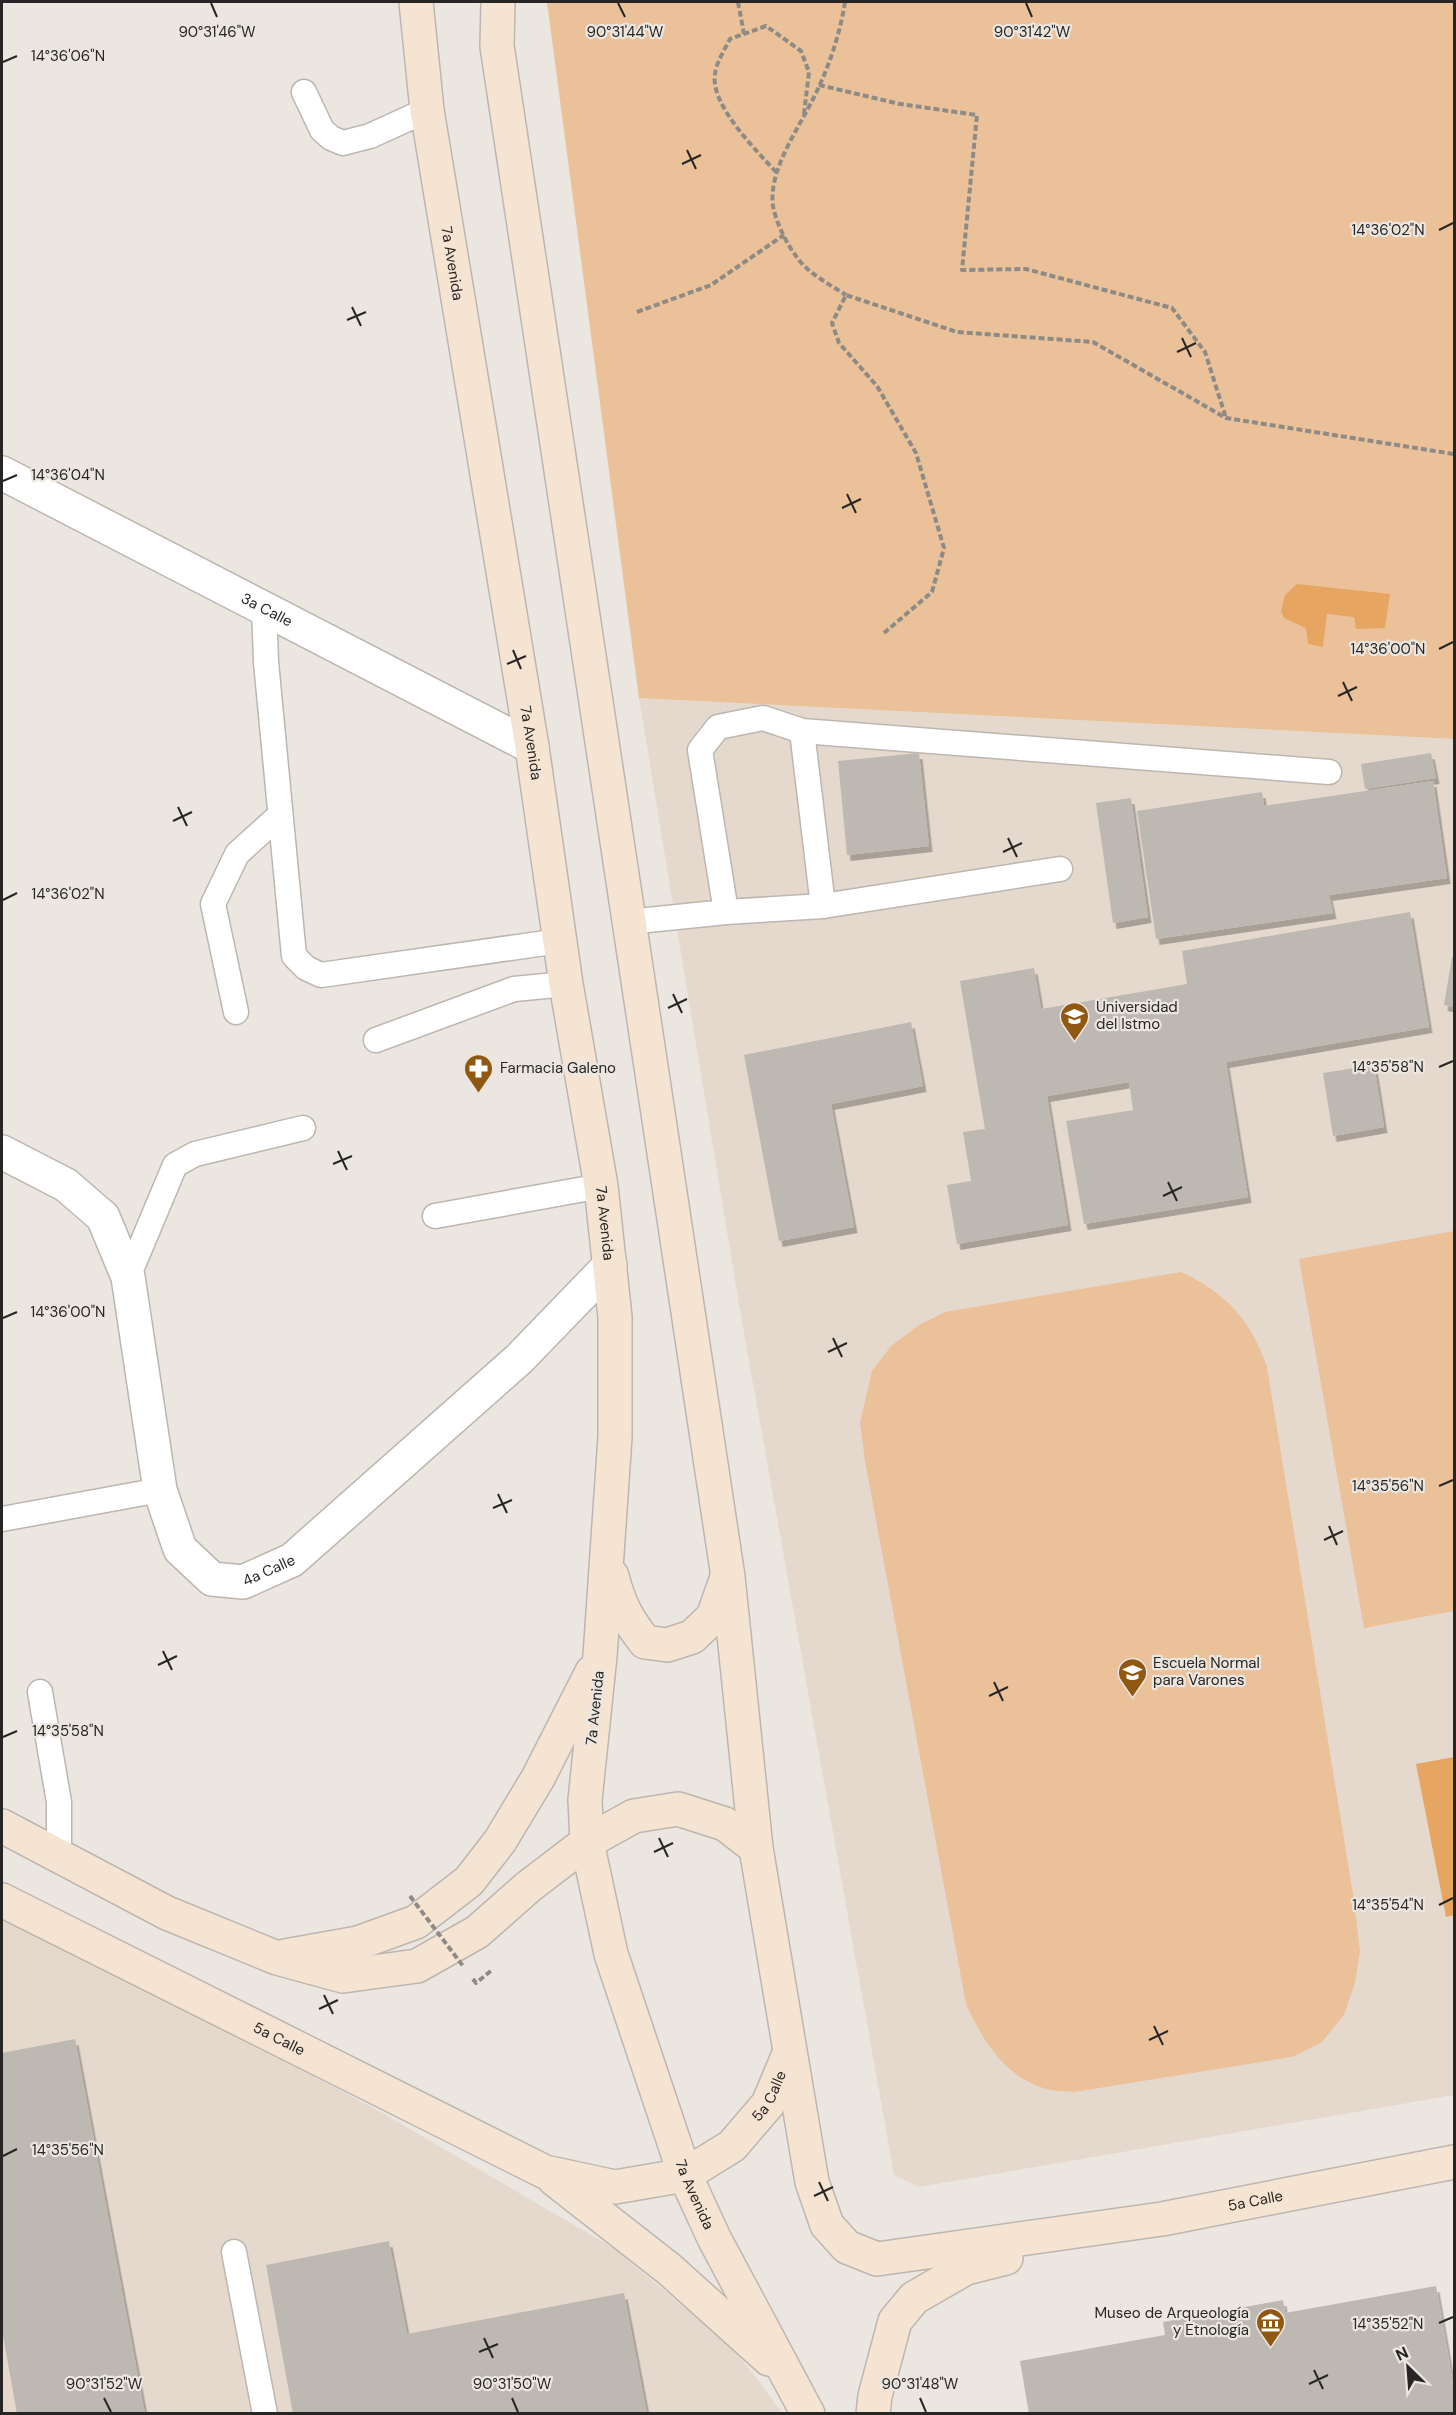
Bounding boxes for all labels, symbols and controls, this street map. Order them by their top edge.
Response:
text: 90°31'46"W [178,22,256,42]
text: 90°31'44"W [587,22,664,42]
text: 90°31'42"W [994,22,1071,42]
text: 14°36'06"N [31,46,105,66]
text: 14°36'02"N [1351,220,1425,240]
street label: 7a Avenida [436,225,468,302]
text: 14°36'04"N [31,465,105,485]
street label: 3a Calle [238,588,296,631]
text: 14°36'00"N [1351,639,1425,659]
street label: 7a Avenida [515,704,547,781]
text: 14°36'02"N [31,884,105,904]
place label: Universidad del Istmo [1096,997,1178,1034]
school or university icon: Universidad del Istmo [1059,1000,1091,1042]
pharmacy icon: Farmacia Galeno [463,1052,495,1094]
text: 14°35'58"N [1352,1057,1424,1077]
place label: Farmacia Galeno [500,1058,616,1078]
street label: 7a Avenida [591,1185,619,1261]
text: 14°36'00"N [31,1302,105,1322]
text: 14°35'56"N [1352,1476,1424,1496]
street label: 4a Calle [239,1550,298,1591]
place label: Escuela Normal para Varones [1153,1653,1260,1690]
school or university icon: Escuela Normal para Varones [1116,1656,1148,1698]
street label: 7a Avenida [581,1670,609,1746]
text: 14°35'58"N [32,1721,104,1741]
text: 14°35'54"N [1352,1895,1424,1915]
street label: 5a Calle [250,2017,308,2060]
street label: 5a Calle [747,2068,791,2126]
text: 14°35'56"N [32,2140,104,2160]
street label: 7a Avenida [671,2157,719,2233]
street label: 5a Calle [1226,2186,1285,2216]
place label: Museo de Arqueología y Etnología [1094,2303,1249,2340]
museum icon: Museo de Arqueología y Etnología [1254,2306,1286,2348]
text: 14°35'52"N [1353,2314,1423,2334]
north arrow [1378,2337,1438,2397]
text: N [1392,2342,1412,2366]
text: 90°31'52"W [66,2374,143,2394]
text: 90°31'50"W [473,2374,552,2394]
text: 90°31'48"W [882,2374,959,2394]

